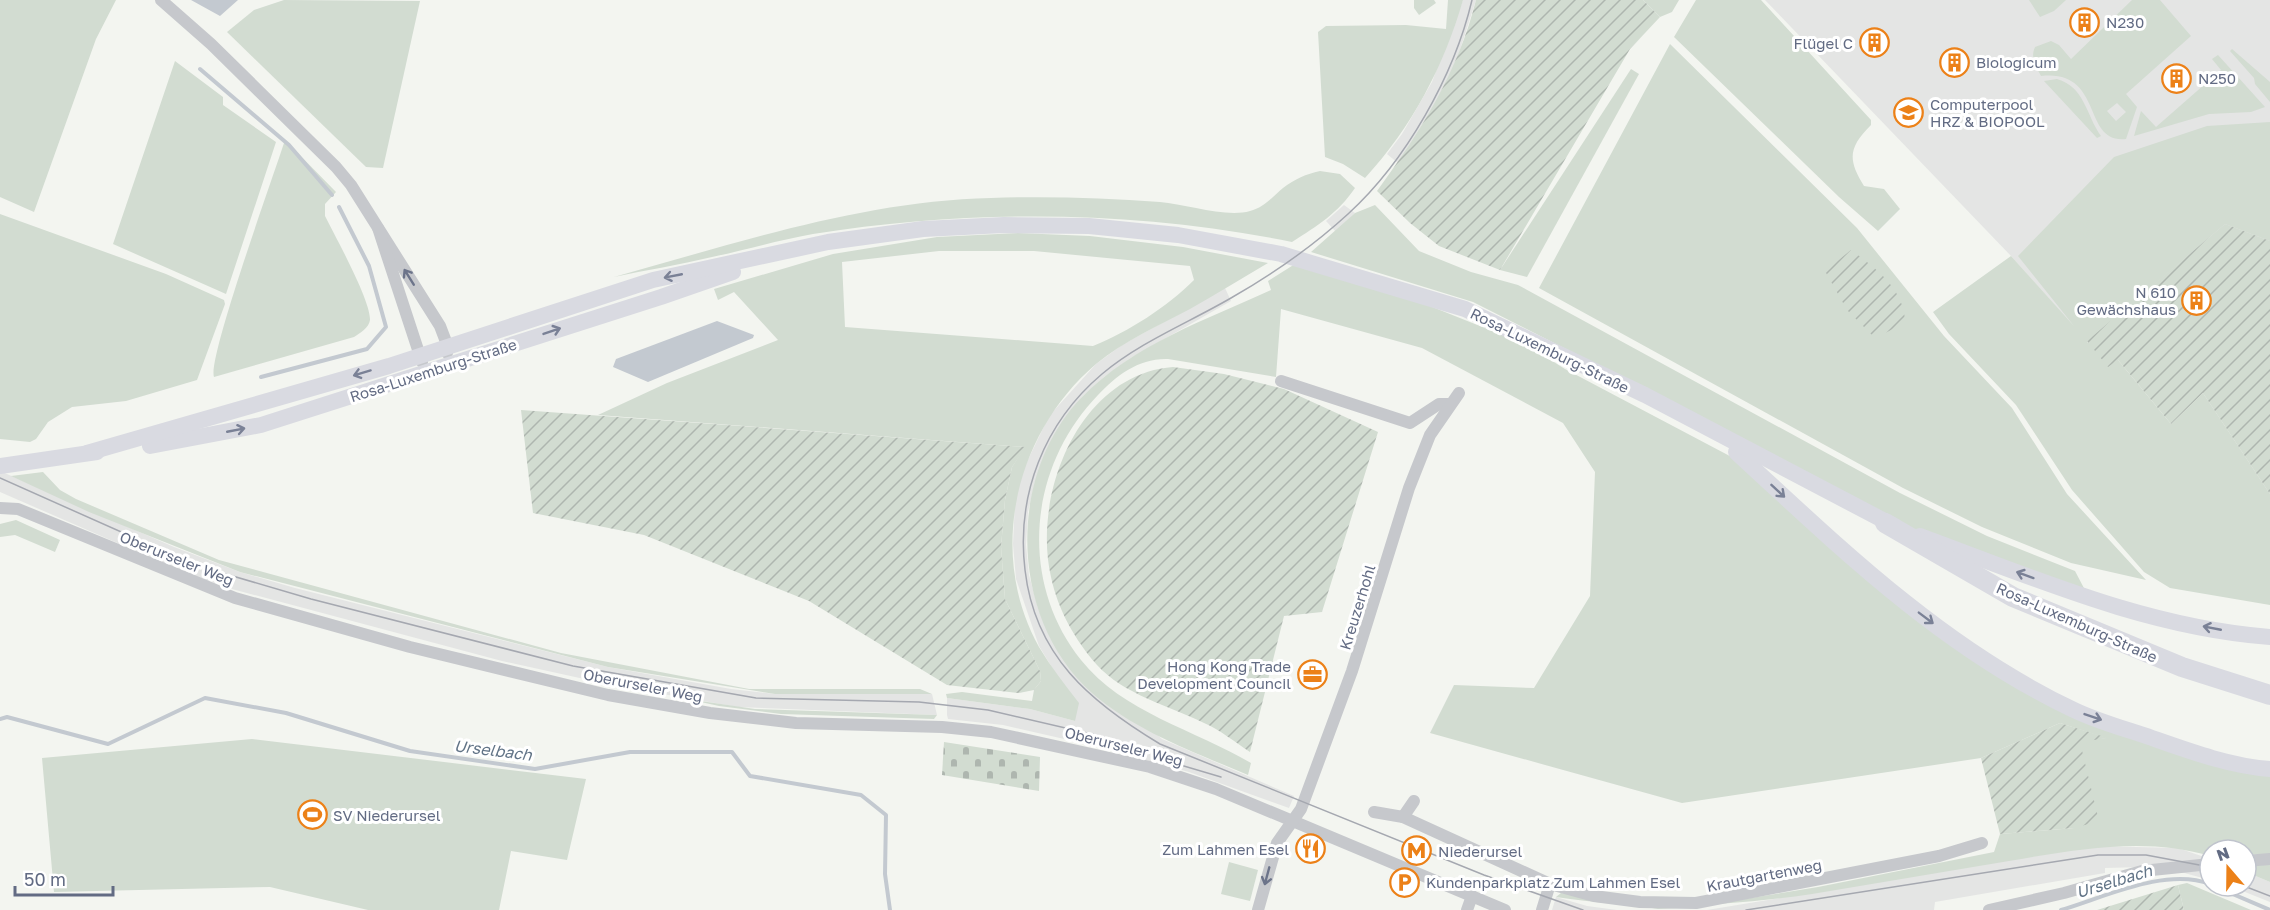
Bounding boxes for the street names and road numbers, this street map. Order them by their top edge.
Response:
street label: Rosa-Luxemburg-Straße [1468,304,1633,396]
street label: Rosa-Luxemburg-Straße [347,334,519,405]
street label: Oberurseler Weg [117,527,237,589]
street label: Kreuzerhohl [1335,562,1379,652]
street label: Rosa-Luxemburg-Straße [1994,578,2161,666]
street label: Oberurseler Weg [582,665,704,705]
street label: Oberurseler Weg [1063,723,1185,769]
street label: Krautgartenweg [1705,855,1823,895]

